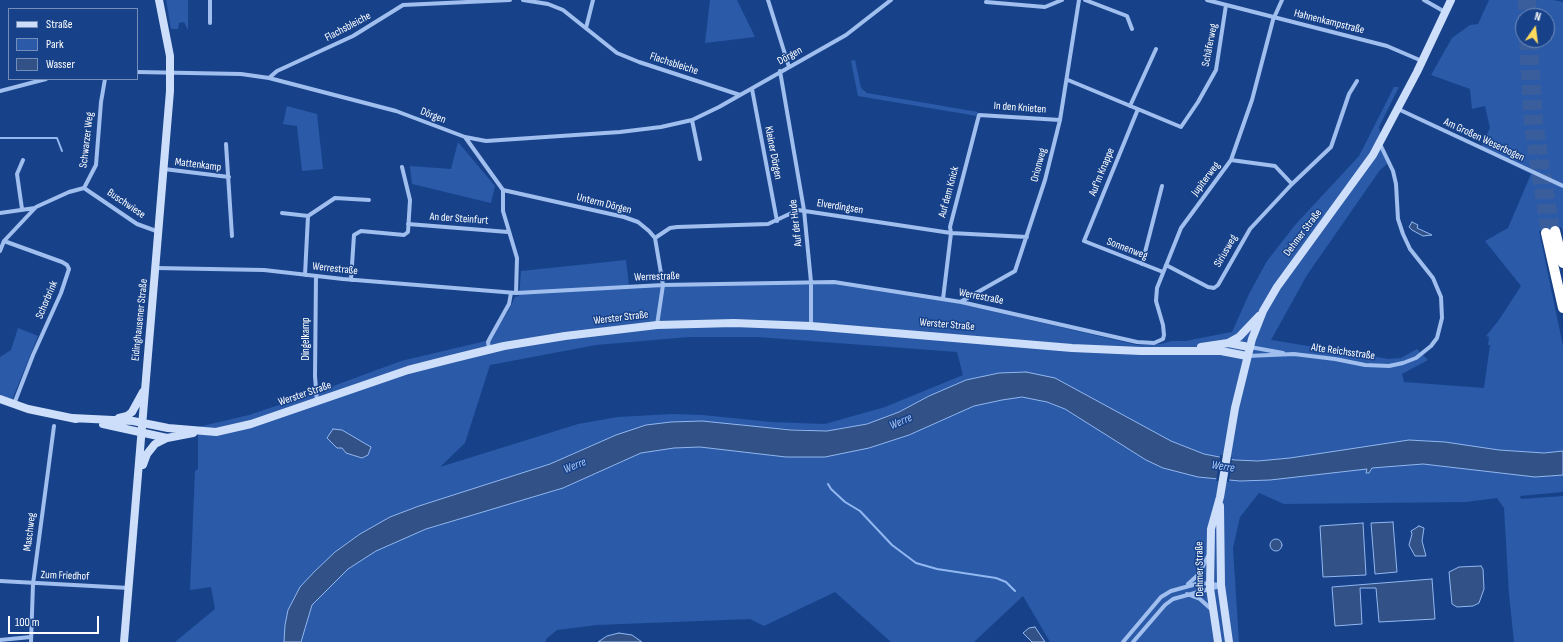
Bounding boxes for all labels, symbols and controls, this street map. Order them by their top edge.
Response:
street label: Hahnenkampstraße [1292,7,1366,37]
legend [8,8,138,80]
north arrow [1515,8,1555,48]
street label: Flachsbleiche [323,9,373,45]
text: N [1533,10,1542,24]
text: Straße [46,17,73,32]
street label: Schäferweg [1199,22,1221,68]
text: Park [46,37,64,52]
street label: Dörgen [775,44,805,68]
street label: Flachsbleiche [648,50,700,78]
text: Wasser [46,57,75,72]
street label: In den Knieten [993,100,1047,116]
street label: Dörgen [418,105,448,127]
street label: Schwarzer Weg [77,111,97,169]
street label: Am Großen Weserbogen [1441,115,1527,165]
street label: Kleiner Dörgen [761,125,785,181]
street label: Orionweg [1028,146,1050,184]
street label: Auf'm Knappe [1086,146,1118,198]
street label: Mattenkamp [174,156,222,174]
street label: Jupiterweg [1189,159,1223,199]
street label: Auf dem Knick [936,165,962,219]
street label: Buschwiese [104,186,148,222]
street label: Unterm Dörgen [575,191,633,217]
street label: Elverdingsen [816,197,864,217]
street label: Auf der Hude [787,199,805,247]
street label: Dehmer Straße [1281,207,1325,259]
street label: An der Steinfurt [429,210,489,228]
street label: Siriusweg [1211,232,1241,270]
street label: Sonnenweg [1105,235,1149,263]
street label: Werrestraße [312,260,358,278]
street label: Werrestraße [634,270,680,284]
street label: Eidinghausener Straße [129,278,151,362]
street label: Schorbrink [33,279,61,321]
street label: Werrestraße [957,286,1005,308]
street label: Werster Straße [593,308,649,328]
street label: Werster Straße [919,316,975,334]
street label: Dingelkamp [299,317,313,361]
street label: Alte Reichsstraße [1310,341,1376,363]
street label: Werster Straße [277,379,333,409]
water label: Werre [887,411,915,433]
water label: Werre [561,455,589,477]
water label: Werre [1210,458,1236,476]
street label: Maschweg [21,512,39,552]
street label: Dehmer Straße [1193,541,1207,597]
street label: Zum Friedhof [40,569,90,583]
scale bar [10,608,101,634]
text: 100 m [15,615,40,630]

